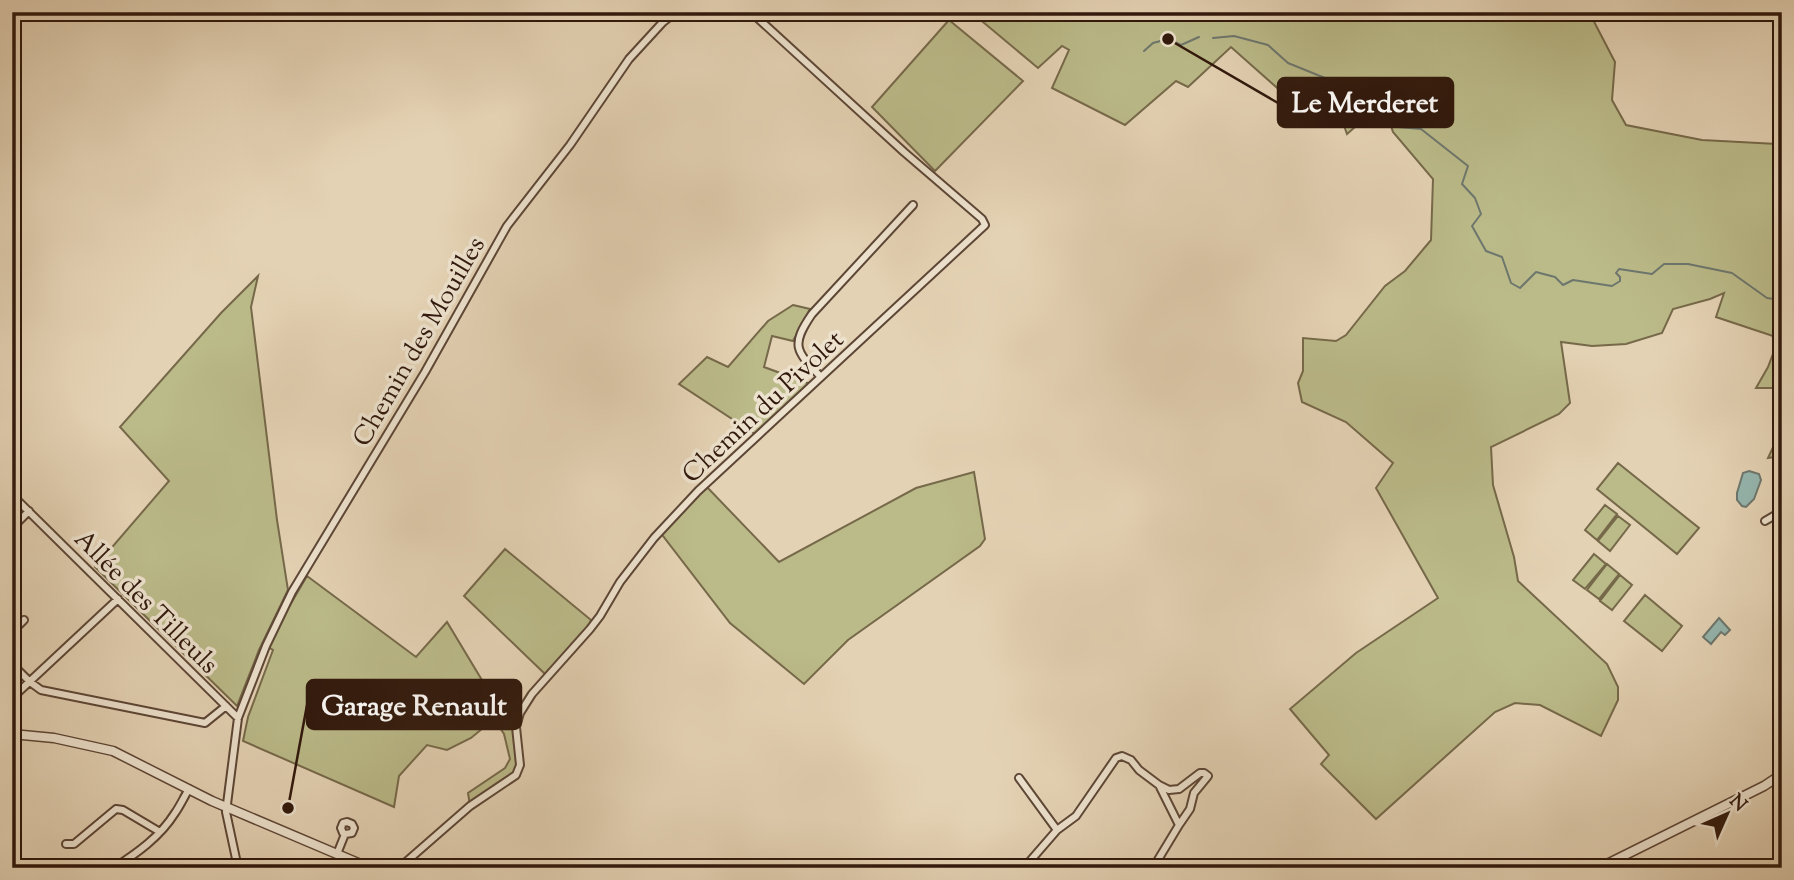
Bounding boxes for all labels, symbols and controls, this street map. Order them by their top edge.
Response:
callout: Le Merderet [1278,78,1453,127]
text: Le Merderet [1292,85,1439,125]
street label: Chemin des Mouilles [345,230,495,454]
street label: Chemin du Pivolet [675,323,853,493]
street label: Allée des Tilleuls [65,522,226,683]
callout: Garage Renault [307,680,521,729]
text: Garage Renault [321,688,507,728]
north arrow [1692,778,1762,848]
text: N [1722,789,1752,819]

